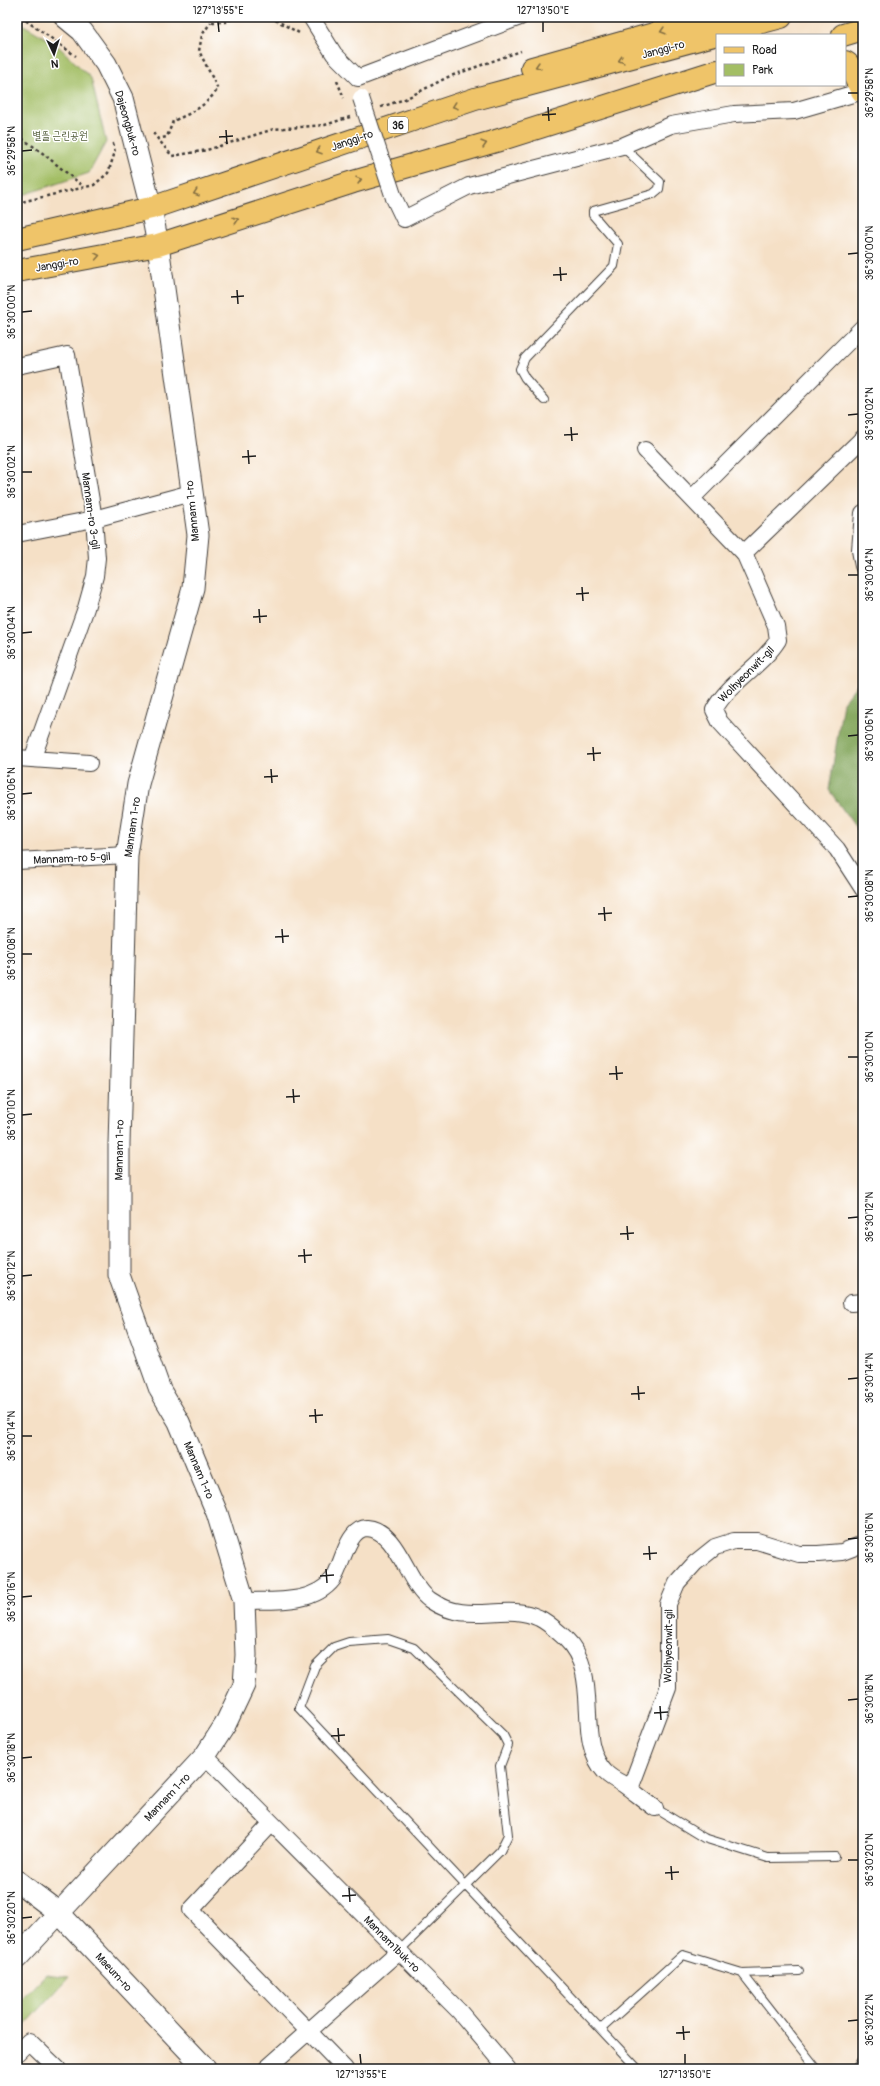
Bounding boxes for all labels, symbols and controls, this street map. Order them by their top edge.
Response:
text: 127°13'55"E [193,5,243,17]
text: 127°13'50"E [517,5,569,17]
one-way arrow [660,26,667,35]
north arrow [34,34,74,74]
legend [716,34,846,86]
street label: Janggi-ro [640,38,686,61]
text: Road [752,43,777,58]
one-way arrow [618,55,625,64]
text: N [50,57,59,70]
one-way arrow [535,61,542,70]
text: Park [752,63,773,78]
text: 36°29'58"N [864,68,876,118]
street label: Dajeongbuk-ro [112,89,143,157]
one-way arrow [452,101,459,109]
road number: 36 [388,117,408,133]
text: 36°29'58"N [6,126,18,176]
street label: Janggi-ro [329,127,375,154]
park label: 별뜰 근린공원 [32,129,88,142]
one-way arrow [481,140,488,149]
one-way arrow [316,147,323,155]
one-way arrow [356,176,363,185]
one-way arrow [192,188,199,197]
one-way arrow [232,216,239,225]
text: 36°30'00"N [864,225,876,280]
one-way arrow [94,253,100,261]
street label: Janggi-ro [34,254,80,275]
text: 36°30'00"N [6,284,18,339]
text: 36°30'02"N [864,387,876,441]
text: 36°30'02"N [6,445,18,499]
street label: Mannam-ro 3-gil [79,472,102,550]
street label: Mannam 1-ro [183,480,202,542]
text: 36°30'04"N [864,548,876,602]
text: 36°30'04"N [6,606,18,660]
street label: Wolhyeonwit-gil [716,644,777,705]
text: 36°30'06"N [864,708,876,762]
text: 36°30'06"N [6,767,18,821]
street label: Mannam 1-ro [122,796,143,858]
street label: Mannam-ro 5-gil [33,850,111,867]
text: 36°30'08"N [864,869,876,922]
text: 36°30'08"N [6,927,18,980]
text: 36°30'10"N [864,1031,876,1083]
text: 36°30'10"N [6,1089,18,1141]
street label: Mannam 1-ro [112,1119,127,1181]
text: 36°30'12"N [864,1192,876,1242]
text: 36°30'12"N [6,1251,18,1301]
text: 36°30'14"N [864,1352,876,1403]
text: 36°30'14"N [6,1410,18,1461]
street label: Mannam 1-ro [181,1440,216,1501]
text: 36°30'16"N [864,1512,876,1563]
text: 36°30'16"N [6,1571,18,1622]
street label: Wolhyeonwit-gil [661,1609,676,1683]
text: 36°30'18"N [864,1674,876,1724]
text: 36°30'18"N [6,1733,18,1783]
street label: Mannam 1-ro [142,1771,193,1824]
text: 36°30'20"N [864,1833,876,1887]
text: 36°30'20"N [6,1891,18,1945]
street label: Mannam1buk-ro [361,1914,423,1975]
street label: Maeum-ro [93,1950,135,1994]
text: 36°30'22"N [864,1994,876,2046]
text: 127°13'55"E [336,2069,386,2081]
text: 127°13'50"E [659,2069,711,2081]

